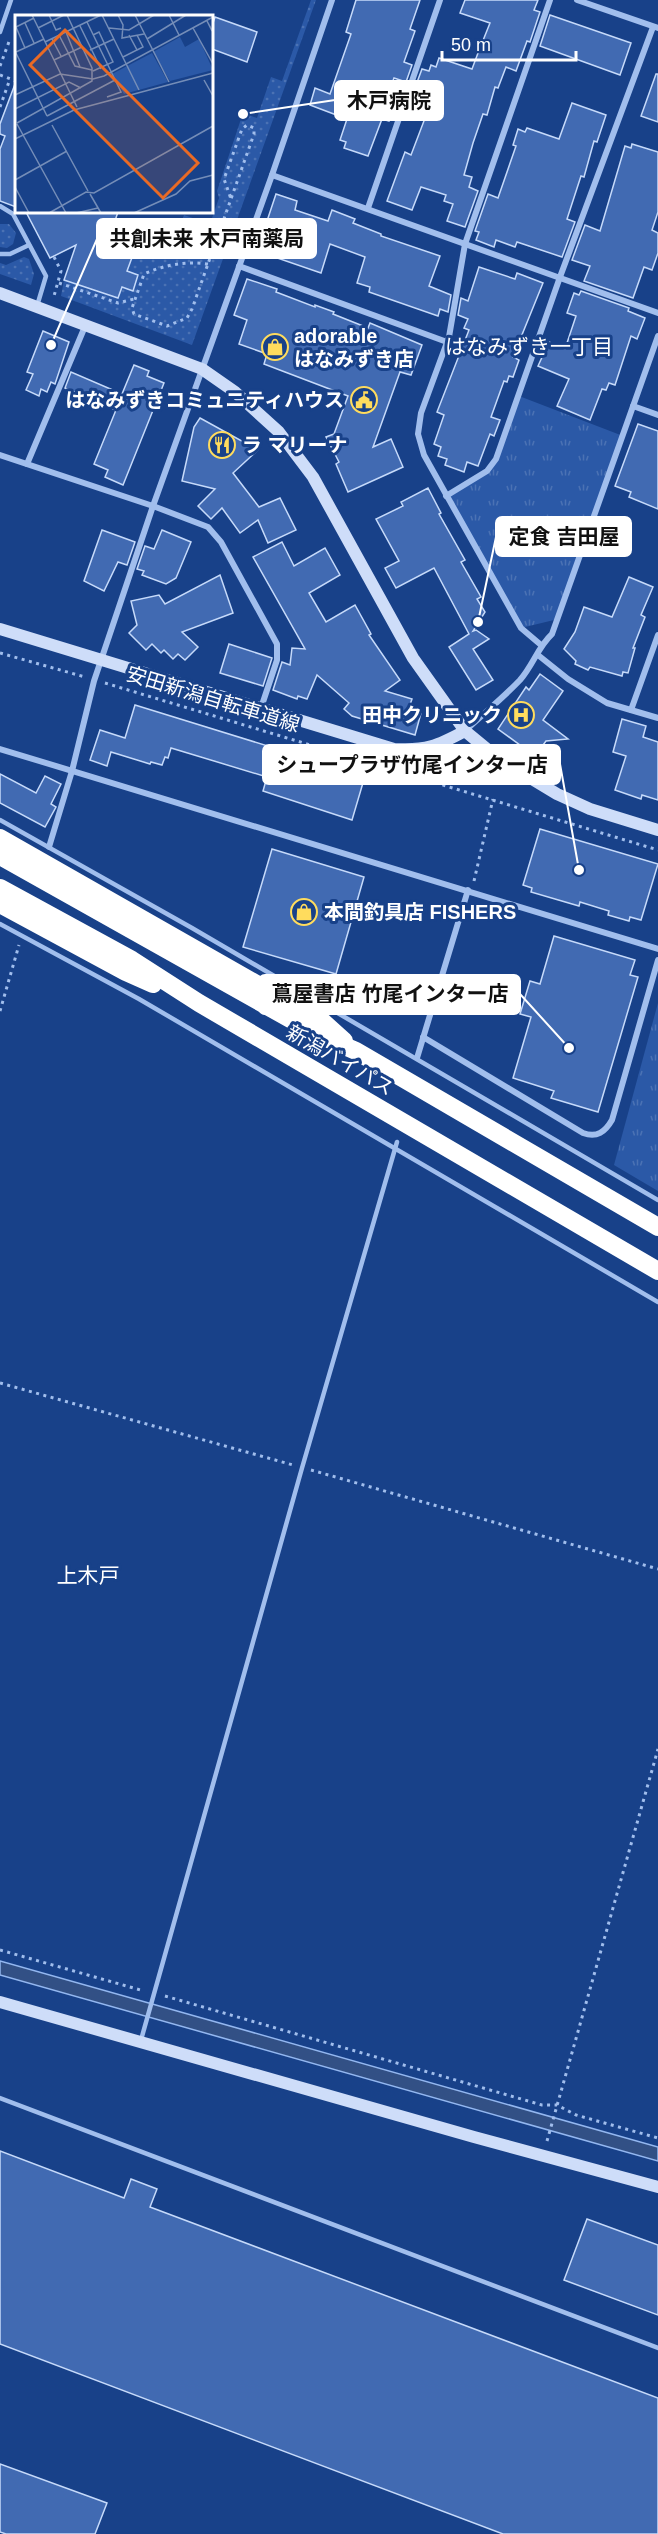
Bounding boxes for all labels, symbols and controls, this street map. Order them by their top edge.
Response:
inset map [15,15,213,213]
scale bar [442,24,576,62]
text: 50 m [451,35,491,55]
callout: 木戸病院 [335,81,443,120]
text: 木戸病院 [347,89,431,112]
callout: 共創未来 木戸南薬局 [97,219,316,258]
text: 共創未来 木戸南薬局 [110,227,304,250]
place label: adorable はなみずき店 [294,325,414,370]
shop icon: adorable はなみずき店 [260,332,290,362]
district label: はなみずき一丁目 [445,335,613,358]
public building icon: はなみずきコミュニティハウス [349,385,379,415]
place label: はなみずきコミュニティハウス [65,389,344,411]
restaurant icon: ラ マリーナ [207,430,237,460]
place label: ラ マリーナ [242,434,348,456]
callout: 定食 吉田屋 [496,517,631,556]
text: 定食 吉田屋 [509,525,619,548]
street label: 安田新潟自転車道線 [124,662,302,736]
hospital icon: 田中クリニック [506,700,536,730]
place label: 田中クリニック [362,704,502,726]
callout: シュープラザ竹尾インター店 [263,745,560,784]
text: シュープラザ竹尾インター店 [276,753,548,776]
shop icon: 本間釣具店 FISHERS [289,897,319,927]
place label: 本間釣具店 FISHERS [324,901,516,923]
callout: 蔦屋書店 竹尾インター店 [259,975,520,1014]
text: 蔦屋書店 竹尾インター店 [272,982,508,1005]
street label: 新潟バイパス [283,1021,397,1099]
district label: 上木戸 [57,1564,120,1587]

